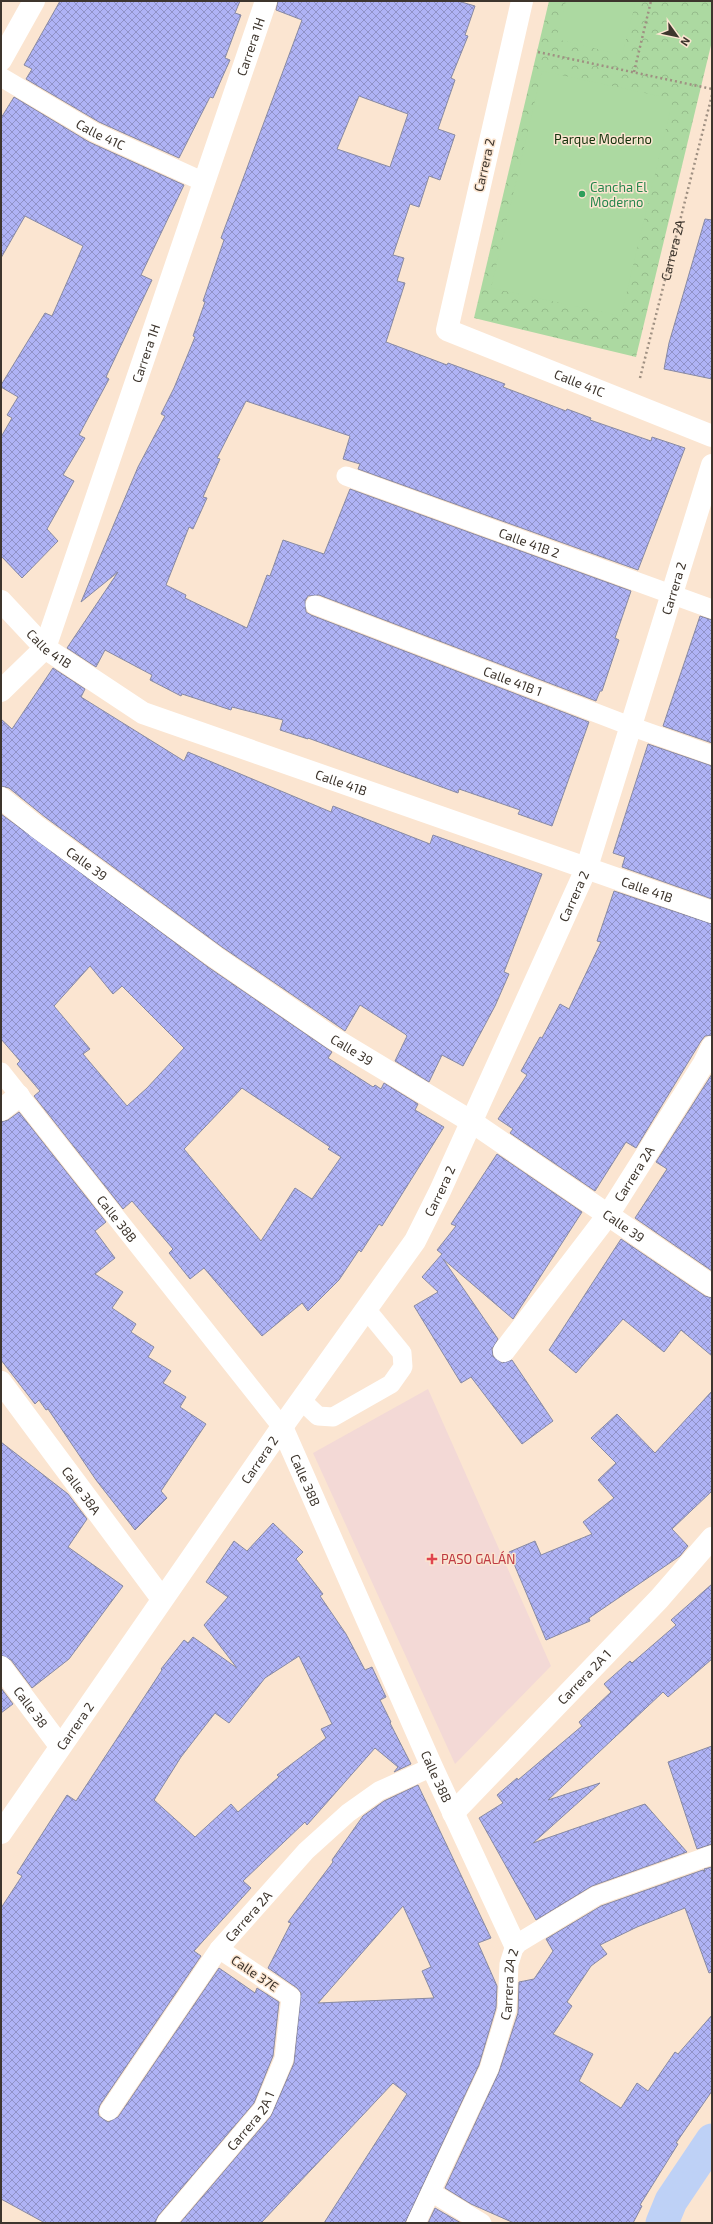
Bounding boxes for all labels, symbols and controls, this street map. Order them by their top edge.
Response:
street label: Carrera 1H [233,15,268,78]
north arrow [657,16,697,56]
text: N [678,35,693,49]
street label: Calle 41C [73,115,128,153]
park label: Parque Moderno [554,131,652,147]
street label: Carrera 2 [470,137,498,193]
place label: Cancha El Moderno [590,179,647,210]
marker: Cancha El Moderno [577,189,587,199]
street label: Carrera 2A [657,218,688,282]
street label: Carrera 1H [128,322,163,385]
street label: Calle 41C [552,366,607,400]
street label: Calle 41B 2 [497,524,562,561]
street label: Carrera 2 [658,560,689,617]
street label: Calle 41B [23,626,75,671]
street label: Calle 41B 1 [481,663,544,700]
street label: Calle 41B [313,766,369,799]
street label: Calle 39 [63,843,111,884]
street label: Carrera 2 [555,868,592,924]
street label: Calle 41B [619,873,675,906]
street label: Calle 39 [328,1031,376,1069]
street label: Carrera 2A [611,1143,658,1204]
street label: Carrera 2 [421,1163,458,1219]
street label: Calle 38B [94,1192,141,1245]
street label: Calle 39 [600,1206,648,1246]
street label: Carrera 2 [237,1433,281,1487]
street label: Calle 38B [287,1451,324,1509]
street label: Calle 38A [58,1463,104,1517]
place label: PASO GALÁN [441,1550,515,1567]
marker: PASO GALÁN [426,1553,438,1565]
street label: Carrera 2A 1 [554,1646,614,1708]
street label: Calle 38 [10,1683,51,1731]
street label: Carrera 2 [53,1699,97,1753]
street label: Calle 38B [418,1748,455,1805]
street label: Carrera 2A [222,1887,275,1945]
street label: Carrera 2A 2 [496,1946,521,2022]
street label: Calle 37E [228,1951,282,1995]
street label: Carrera 2A 1 [223,2089,278,2154]

